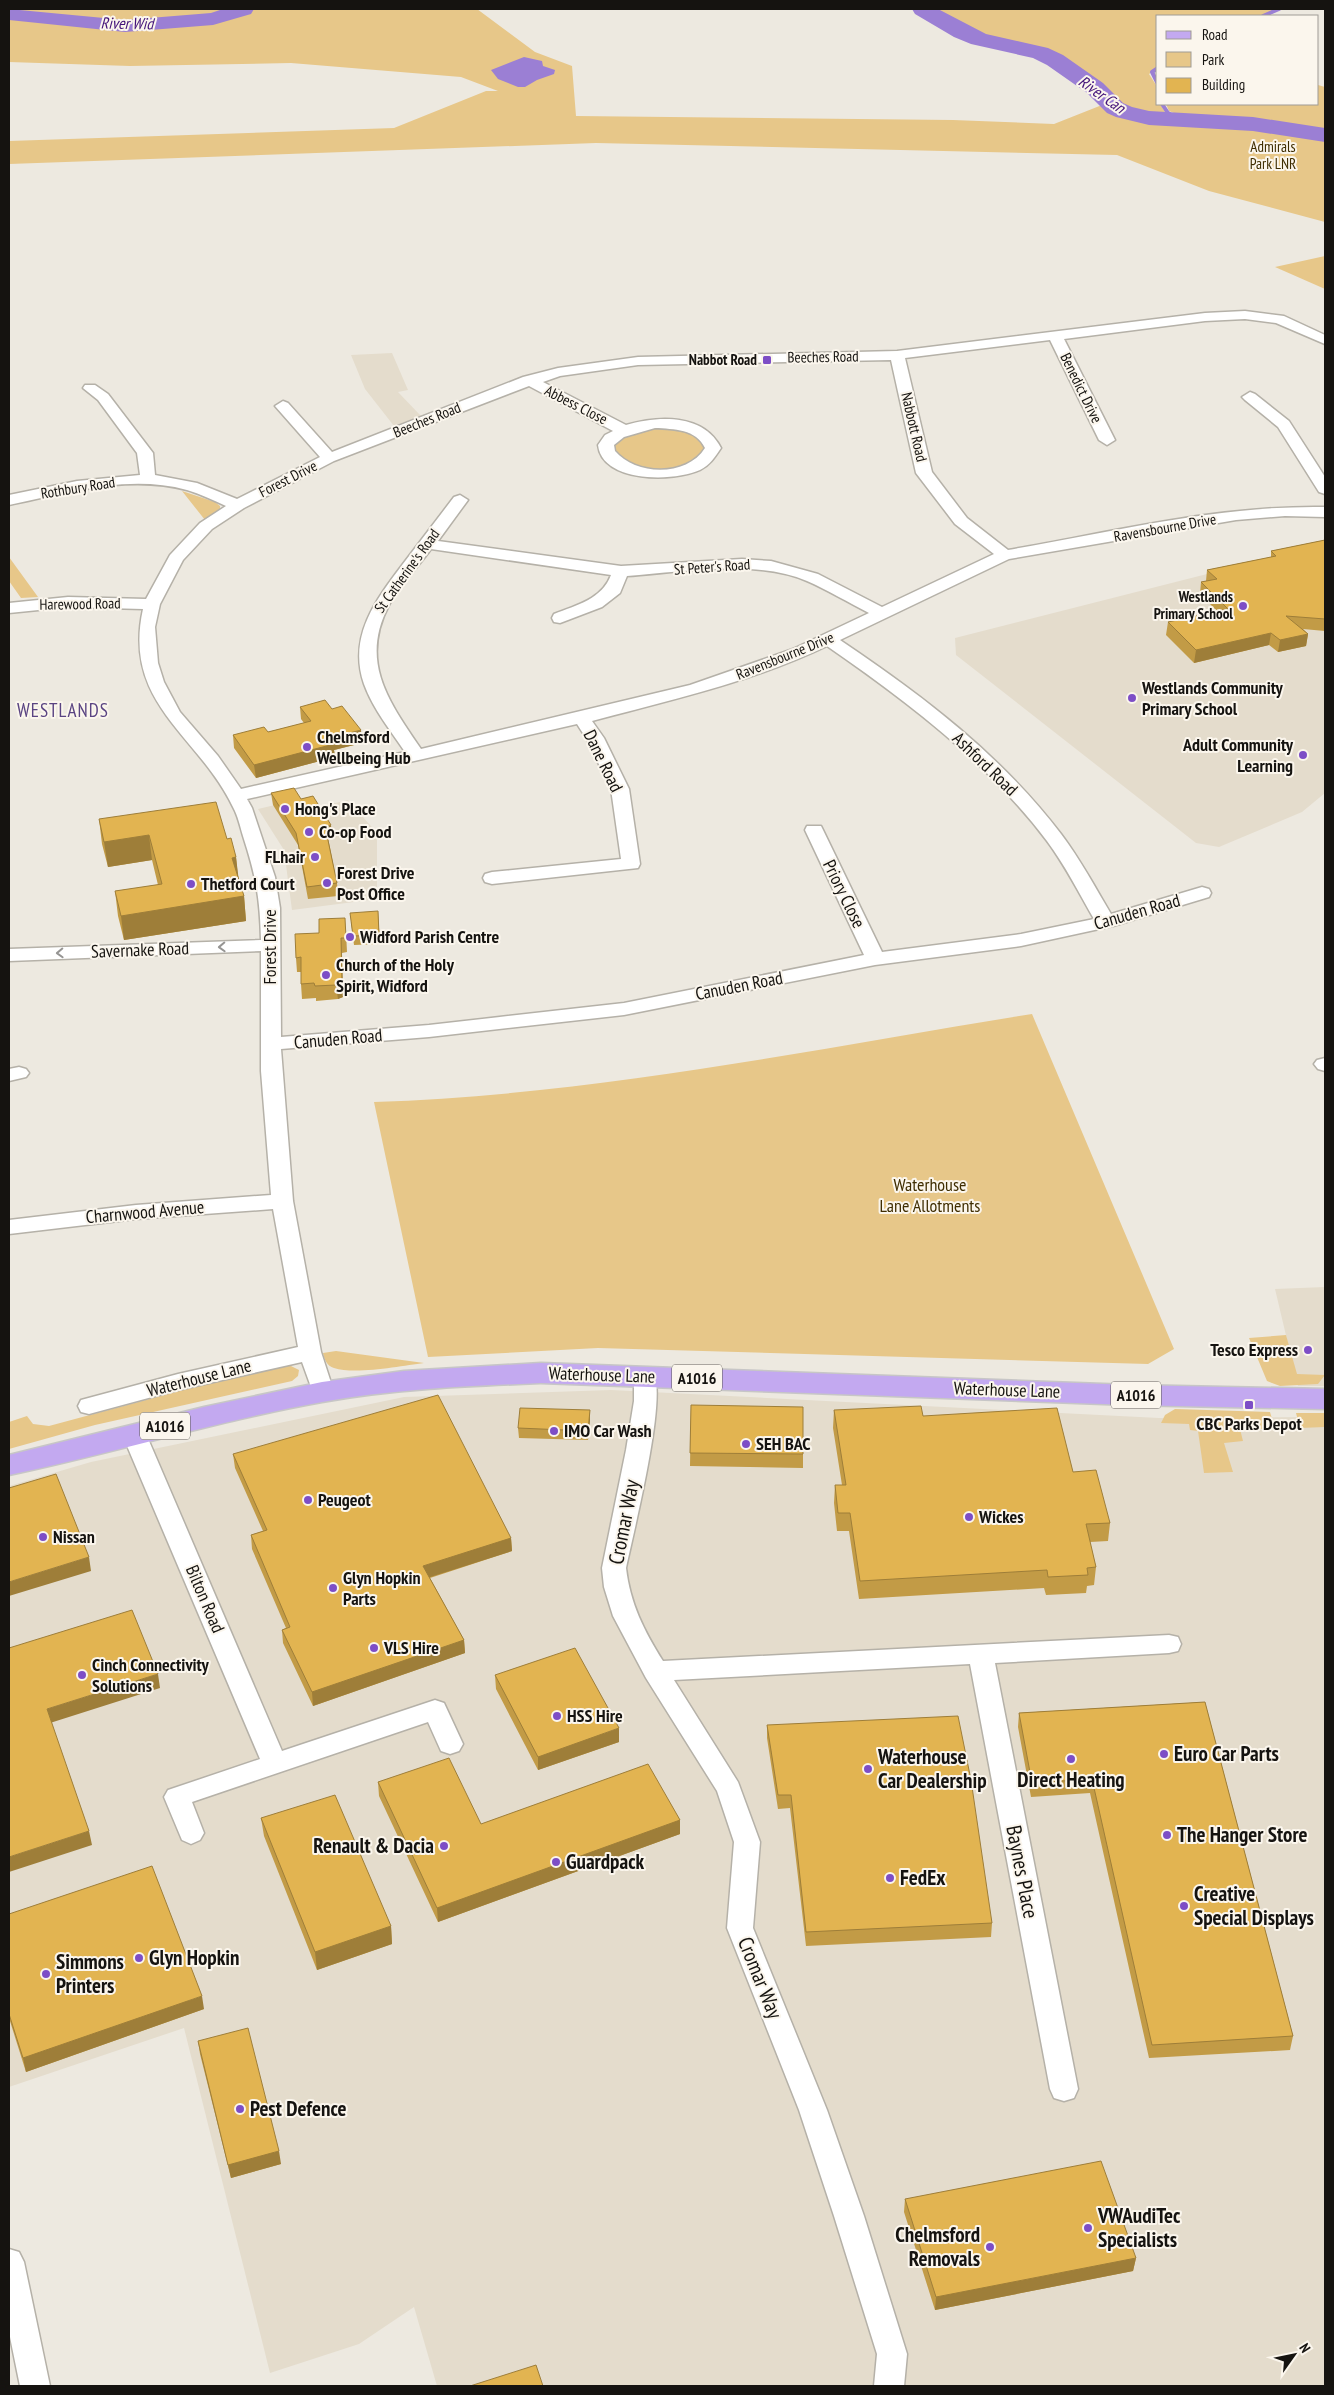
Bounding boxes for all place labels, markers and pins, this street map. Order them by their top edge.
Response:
place label: Nabbot Road [689,350,757,369]
marker: Nabbot Road [761,354,773,366]
place label: Westlands Primary School [1154,587,1233,623]
marker: Westlands Primary School [1237,600,1249,612]
place label: Westlands Community Primary School [1141,676,1284,720]
marker: Westlands Community Primary School [1126,692,1138,704]
place label: Chelmsford Wellbeing Hub [316,725,411,769]
place label: Adult Community Learning [1182,733,1294,777]
marker: Chelmsford Wellbeing Hub [301,741,313,753]
marker: Adult Community Learning [1297,749,1309,761]
place label: Hong's Place [295,797,376,820]
marker: Hong's Place [279,803,291,815]
place label: Co-op Food [319,820,391,843]
marker: Co-op Food [303,826,315,838]
place label: FLhair [265,845,306,868]
marker: FLhair [309,851,321,863]
place label: Forest Drive Post Office [337,861,415,905]
place label: Thetford Court [201,872,296,895]
marker: Forest Drive Post Office [321,877,333,889]
marker: Thetford Court [185,878,197,890]
place label: Widford Parish Centre [359,925,500,948]
marker: Widford Parish Centre [344,931,356,943]
place label: Church of the Holy Spirit, Widford [336,953,455,997]
marker: Church of the Holy Spirit, Widford [320,969,332,981]
place label: Tesco Express [1210,1338,1298,1361]
marker: Tesco Express [1302,1344,1314,1356]
marker: CBC Parks Depot [1243,1399,1255,1411]
place label: CBC Parks Depot [1196,1412,1302,1435]
place label: IMO Car Wash [564,1419,652,1442]
marker: IMO Car Wash [548,1425,560,1437]
place label: SEH BAC [756,1432,811,1455]
marker: SEH BAC [740,1438,752,1450]
place label: Peugeot [318,1488,371,1511]
marker: Peugeot [302,1494,314,1506]
place label: Wickes [978,1505,1024,1528]
marker: Wickes [963,1511,975,1523]
place label: Nissan [53,1525,95,1548]
marker: Nissan [37,1531,49,1543]
place label: Glyn Hopkin Parts [343,1566,421,1610]
marker: Glyn Hopkin Parts [327,1582,339,1594]
place label: VLS Hire [383,1636,439,1659]
marker: VLS Hire [368,1642,380,1654]
place label: Cinch Connectivity Solutions [92,1653,209,1697]
marker: Cinch Connectivity Solutions [76,1669,88,1681]
place label: HSS Hire [567,1704,623,1727]
marker: HSS Hire [551,1710,563,1722]
place label: Euro Car Parts [1174,1740,1279,1767]
place label: Waterhouse Car Dealership [877,1743,987,1794]
marker: Euro Car Parts [1158,1748,1170,1760]
marker: Direct Heating [1065,1753,1077,1765]
marker: Waterhouse Car Dealership [862,1763,874,1775]
place label: Direct Heating [1017,1766,1125,1793]
place label: The Hanger Store [1177,1821,1308,1848]
marker: The Hanger Store [1161,1829,1173,1841]
place label: Renault & Dacia [313,1832,434,1859]
marker: Renault & Dacia [438,1840,450,1852]
place label: Guardpack [566,1848,644,1875]
marker: Guardpack [550,1856,562,1868]
place label: FedEx [900,1864,946,1891]
marker: FedEx [884,1872,896,1884]
place label: Creative Special Displays [1194,1880,1314,1931]
marker: Creative Special Displays [1178,1900,1190,1912]
place label: Glyn Hopkin [149,1944,240,1971]
place label: Simmons Printers [56,1948,124,1999]
marker: Glyn Hopkin [133,1952,145,1964]
marker: Simmons Printers [40,1968,52,1980]
place label: Pest Defence [250,2095,346,2122]
marker: Pest Defence [234,2103,246,2115]
place label: VWAudiTec Specialists [1097,2202,1181,2253]
place label: Chelmsford Removals [895,2221,980,2272]
marker: VWAudiTec Specialists [1082,2222,1094,2234]
marker: Chelmsford Removals [984,2241,996,2253]

